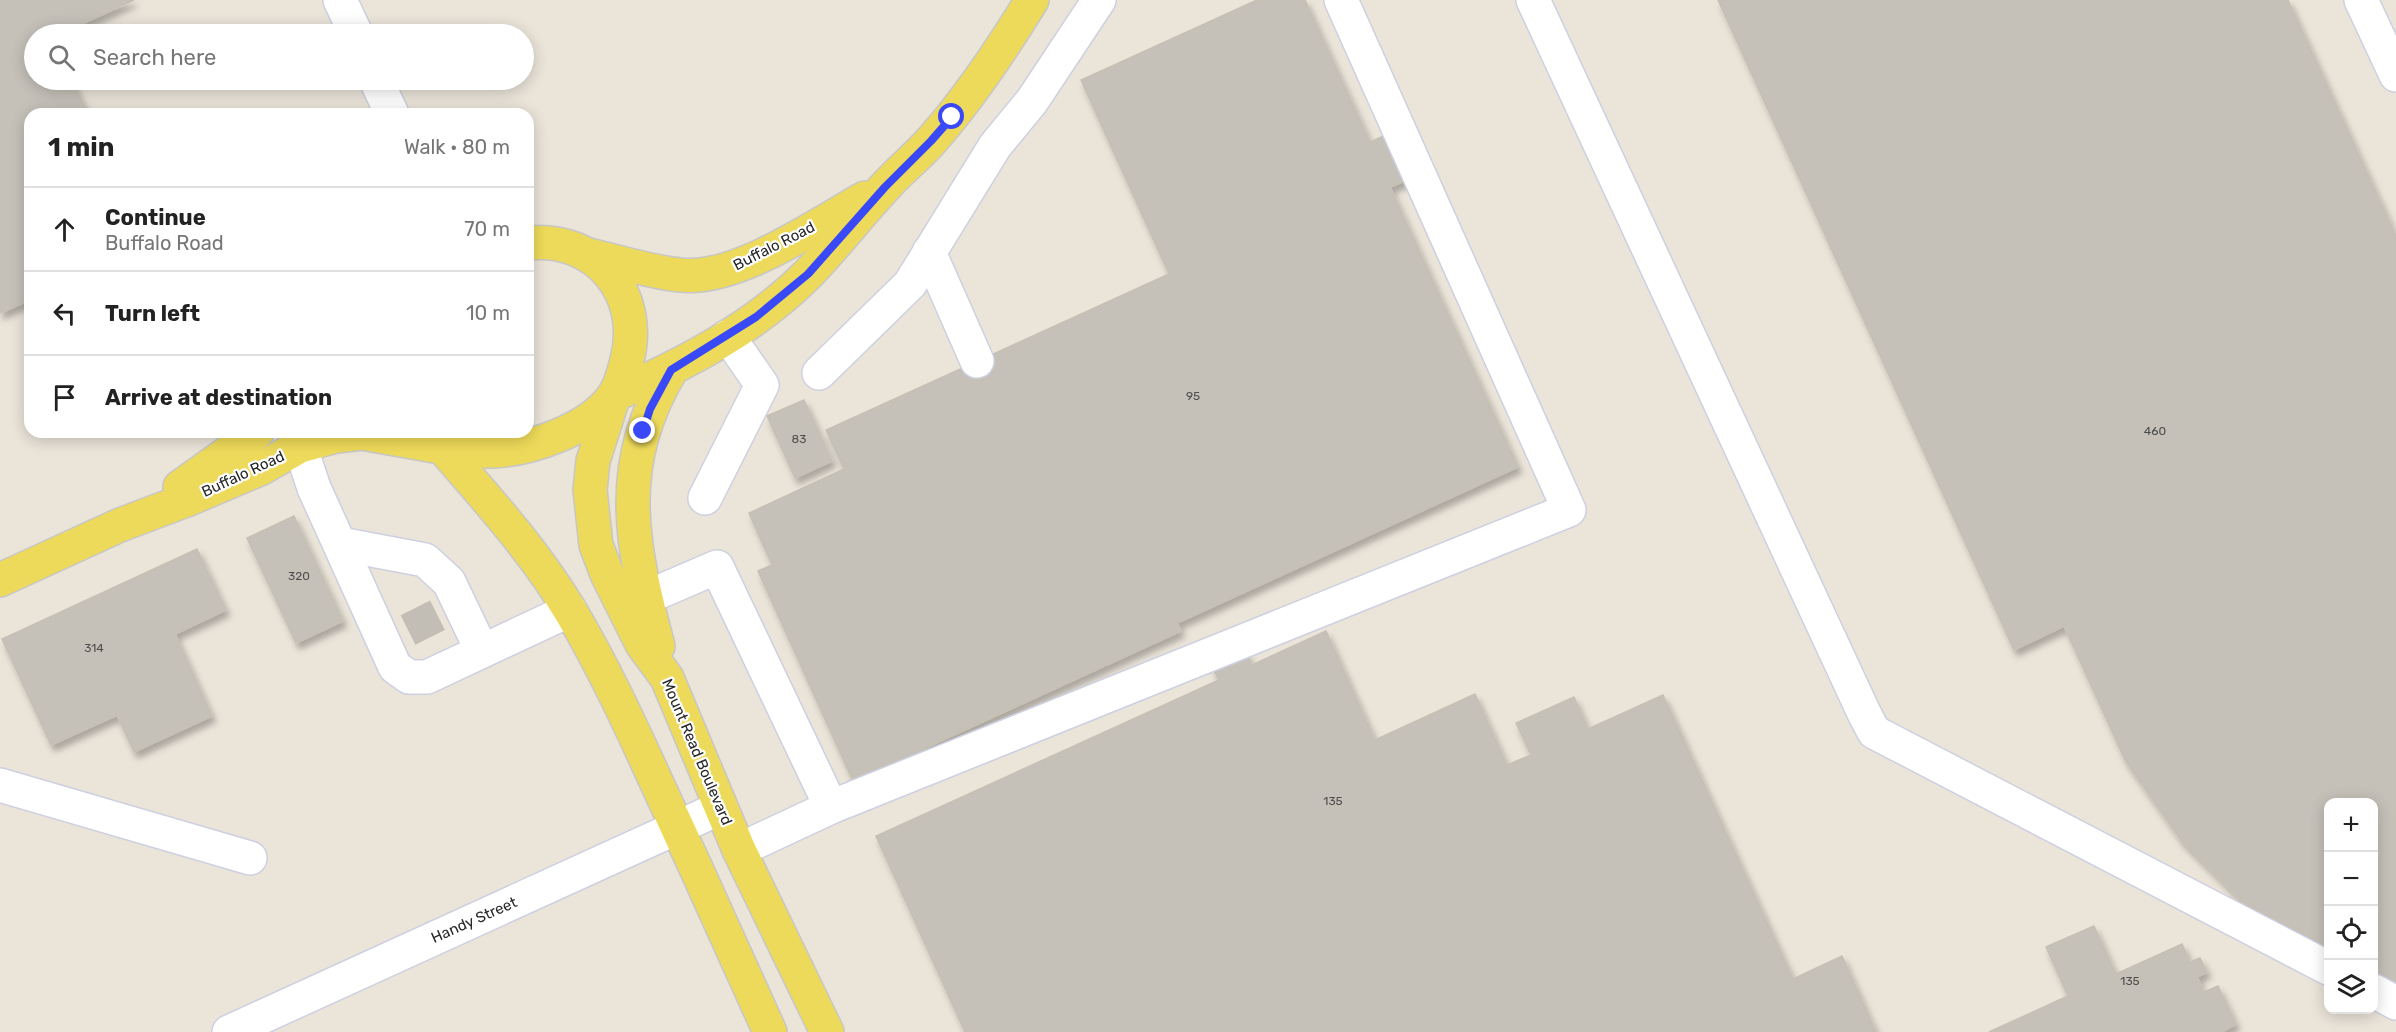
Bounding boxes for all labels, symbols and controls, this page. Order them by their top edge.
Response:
search box [24,24,534,90]
icon: search [45,41,78,74]
text: Search here [93,44,216,71]
route start [938,103,964,129]
text: 1 min [48,132,114,163]
text: Walk · 80 m [404,135,510,159]
text: Continue [105,204,206,231]
icon: ahead [48,213,81,246]
text: 70 m [464,217,510,241]
street label: Buffalo Road [730,218,818,274]
text: Buffalo Road [105,231,224,255]
icon: left [48,297,81,330]
text: Turn left [105,300,200,327]
text: 10 m [466,301,510,325]
icon: arrive [48,381,81,414]
text: Arrive at destination [105,384,332,411]
house number: 95 [1186,389,1200,403]
route end [629,417,655,443]
house number: 460 [2144,424,2166,438]
house number: 83 [792,432,806,446]
street label: Buffalo Road [199,447,287,501]
house number: 320 [288,569,310,583]
house number: 314 [84,641,104,655]
street label: Mount Read Boulevard [658,676,736,828]
house number: 135 [1323,794,1343,808]
map controls [2324,798,2378,1014]
button: + [2324,798,2378,852]
button: − [2324,852,2378,906]
street label: Handy Street [428,893,520,947]
button: locate [2324,906,2378,960]
button: layers [2324,960,2378,1014]
house number: 135 [2120,974,2140,988]

